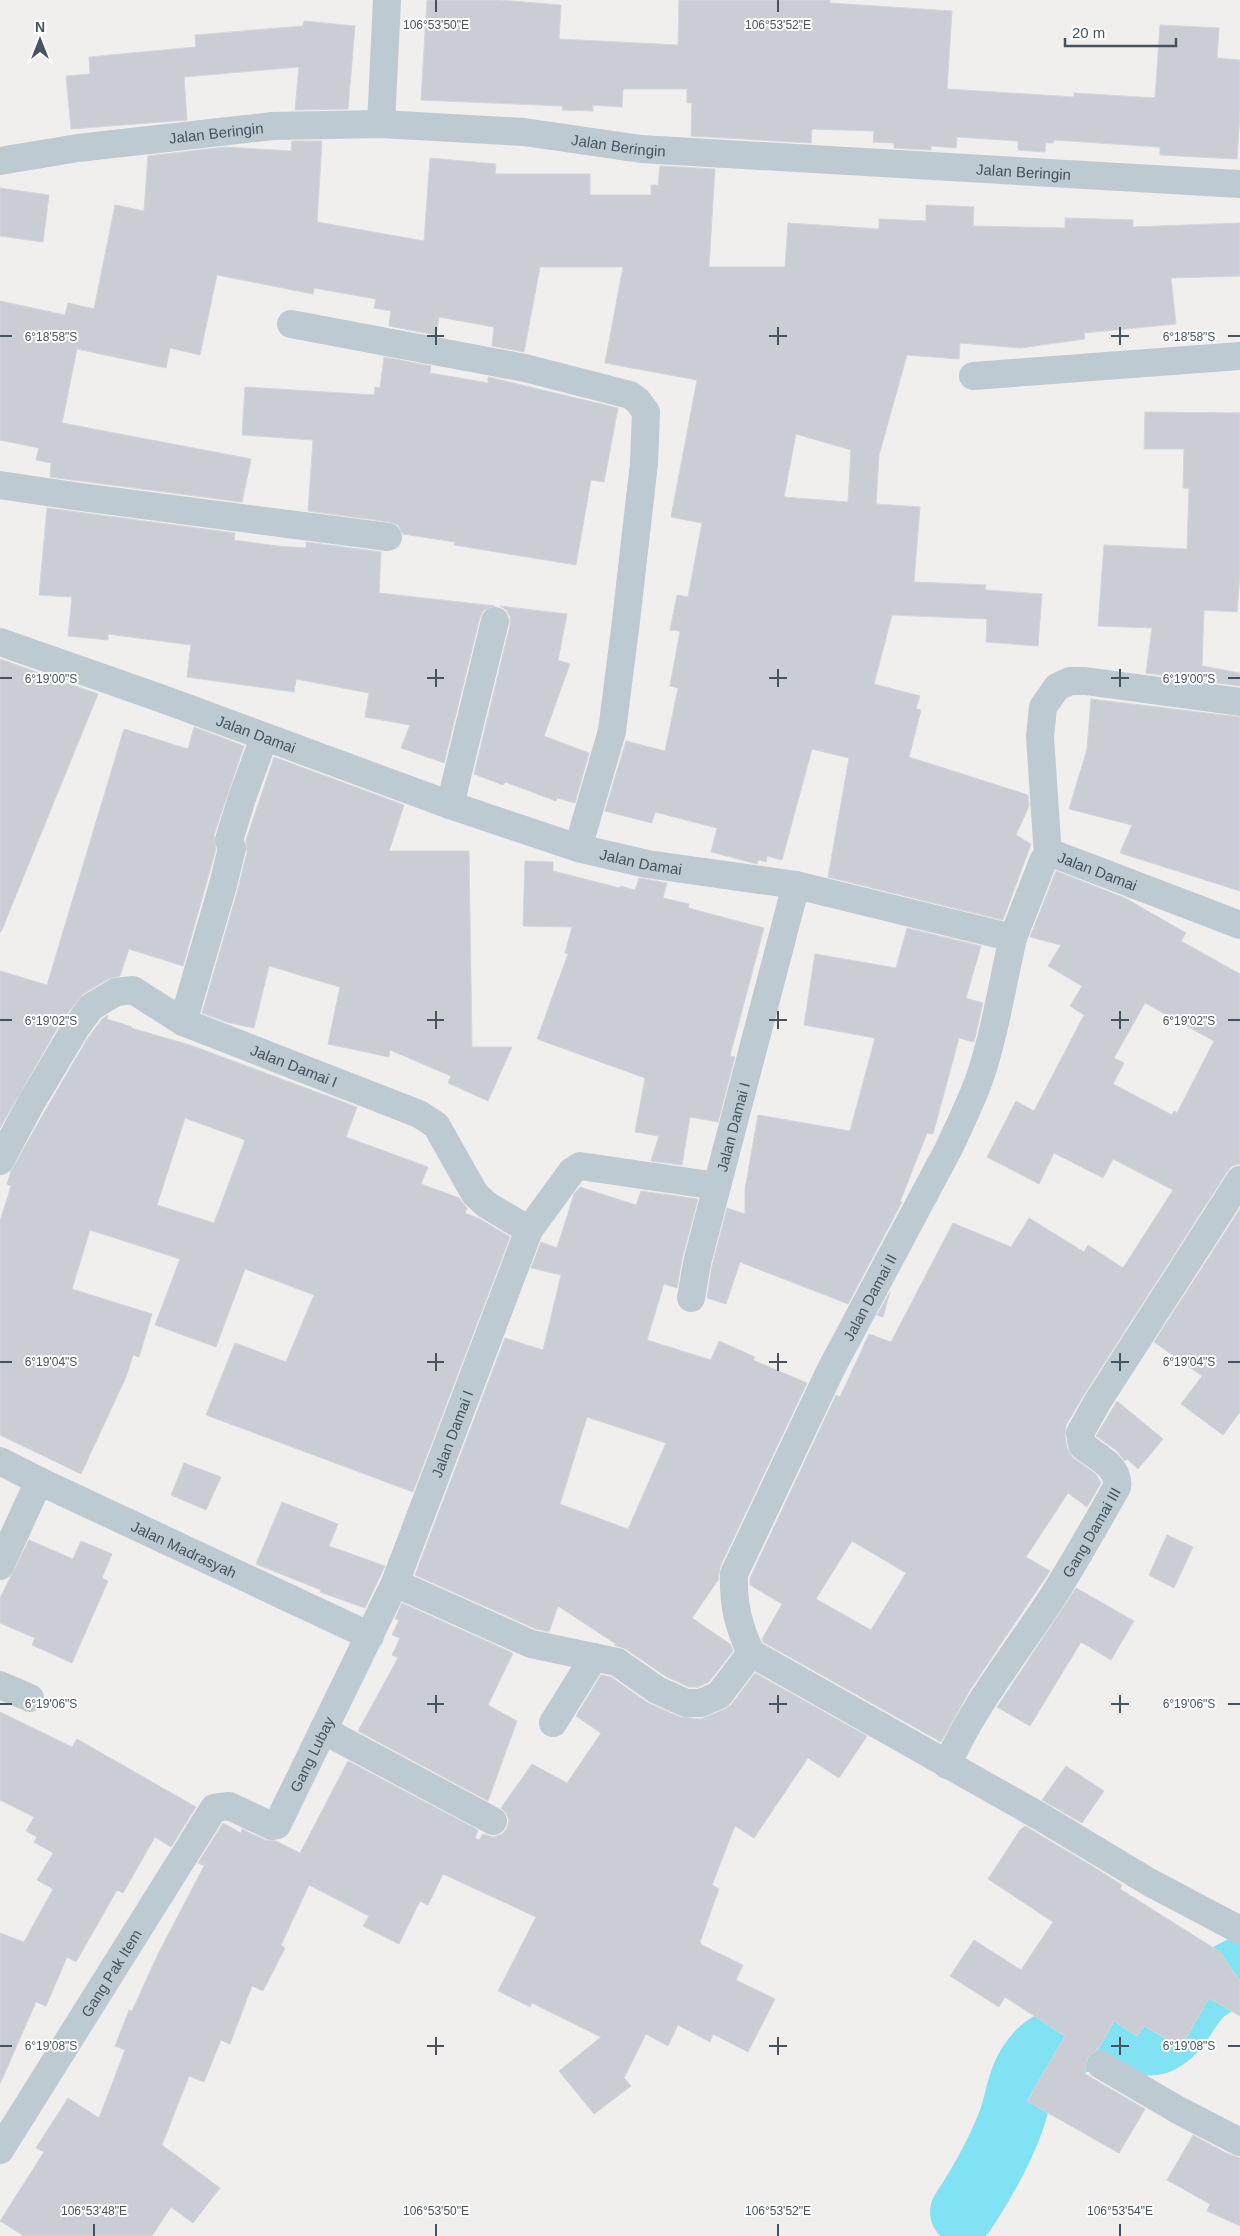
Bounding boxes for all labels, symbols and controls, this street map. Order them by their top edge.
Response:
north arrow [15,15,65,65]
scale bar [1065,15,1176,47]
text: 106°53'50"E [403,18,469,32]
text: 106°53'52"E [745,18,811,32]
text: N [35,19,45,35]
text: 20 m [1072,24,1105,41]
street label: Jalan Beringin [168,119,264,146]
street label: Jalan Beringin [570,130,666,159]
street label: Jalan Beringin [976,160,1072,183]
text: 6°18'58"S [25,330,77,344]
text: 6°18'58"S [1163,330,1215,344]
text: 6°19'00"S [25,672,77,686]
text: 6°19'00"S [1163,672,1215,686]
street label: Jalan Damai [214,711,298,756]
street label: Jalan Damai [598,845,683,877]
street label: Jalan Damai [1056,848,1140,893]
text: 6°19'02"S [25,1014,77,1028]
text: 6°19'02"S [1163,1014,1215,1028]
street label: Jalan Damai I [248,1041,340,1090]
street label: Jalan Damai I [713,1080,752,1173]
street label: Jalan Damai II [839,1251,900,1343]
text: 6°19'04"S [25,1355,77,1369]
text: 6°19'04"S [1163,1355,1215,1369]
street label: Jalan Damai I [427,1388,476,1480]
street label: Gang Damai III [1058,1484,1124,1580]
street label: Jalan Madrasyah [129,1517,239,1581]
text: 6°19'06"S [25,1697,77,1711]
text: 6°19'06"S [1163,1697,1215,1711]
street label: Gang Lubay [286,1713,337,1795]
street label: Gang Pak Item [77,1926,145,2020]
text: 6°19'08"S [25,2039,77,2053]
text: 6°19'08"S [1163,2039,1215,2053]
text: 106°53'48"E [61,2204,127,2218]
text: 106°53'50"E [403,2204,469,2218]
text: 106°53'52"E [745,2204,811,2218]
text: 106°53'54"E [1087,2204,1153,2218]

